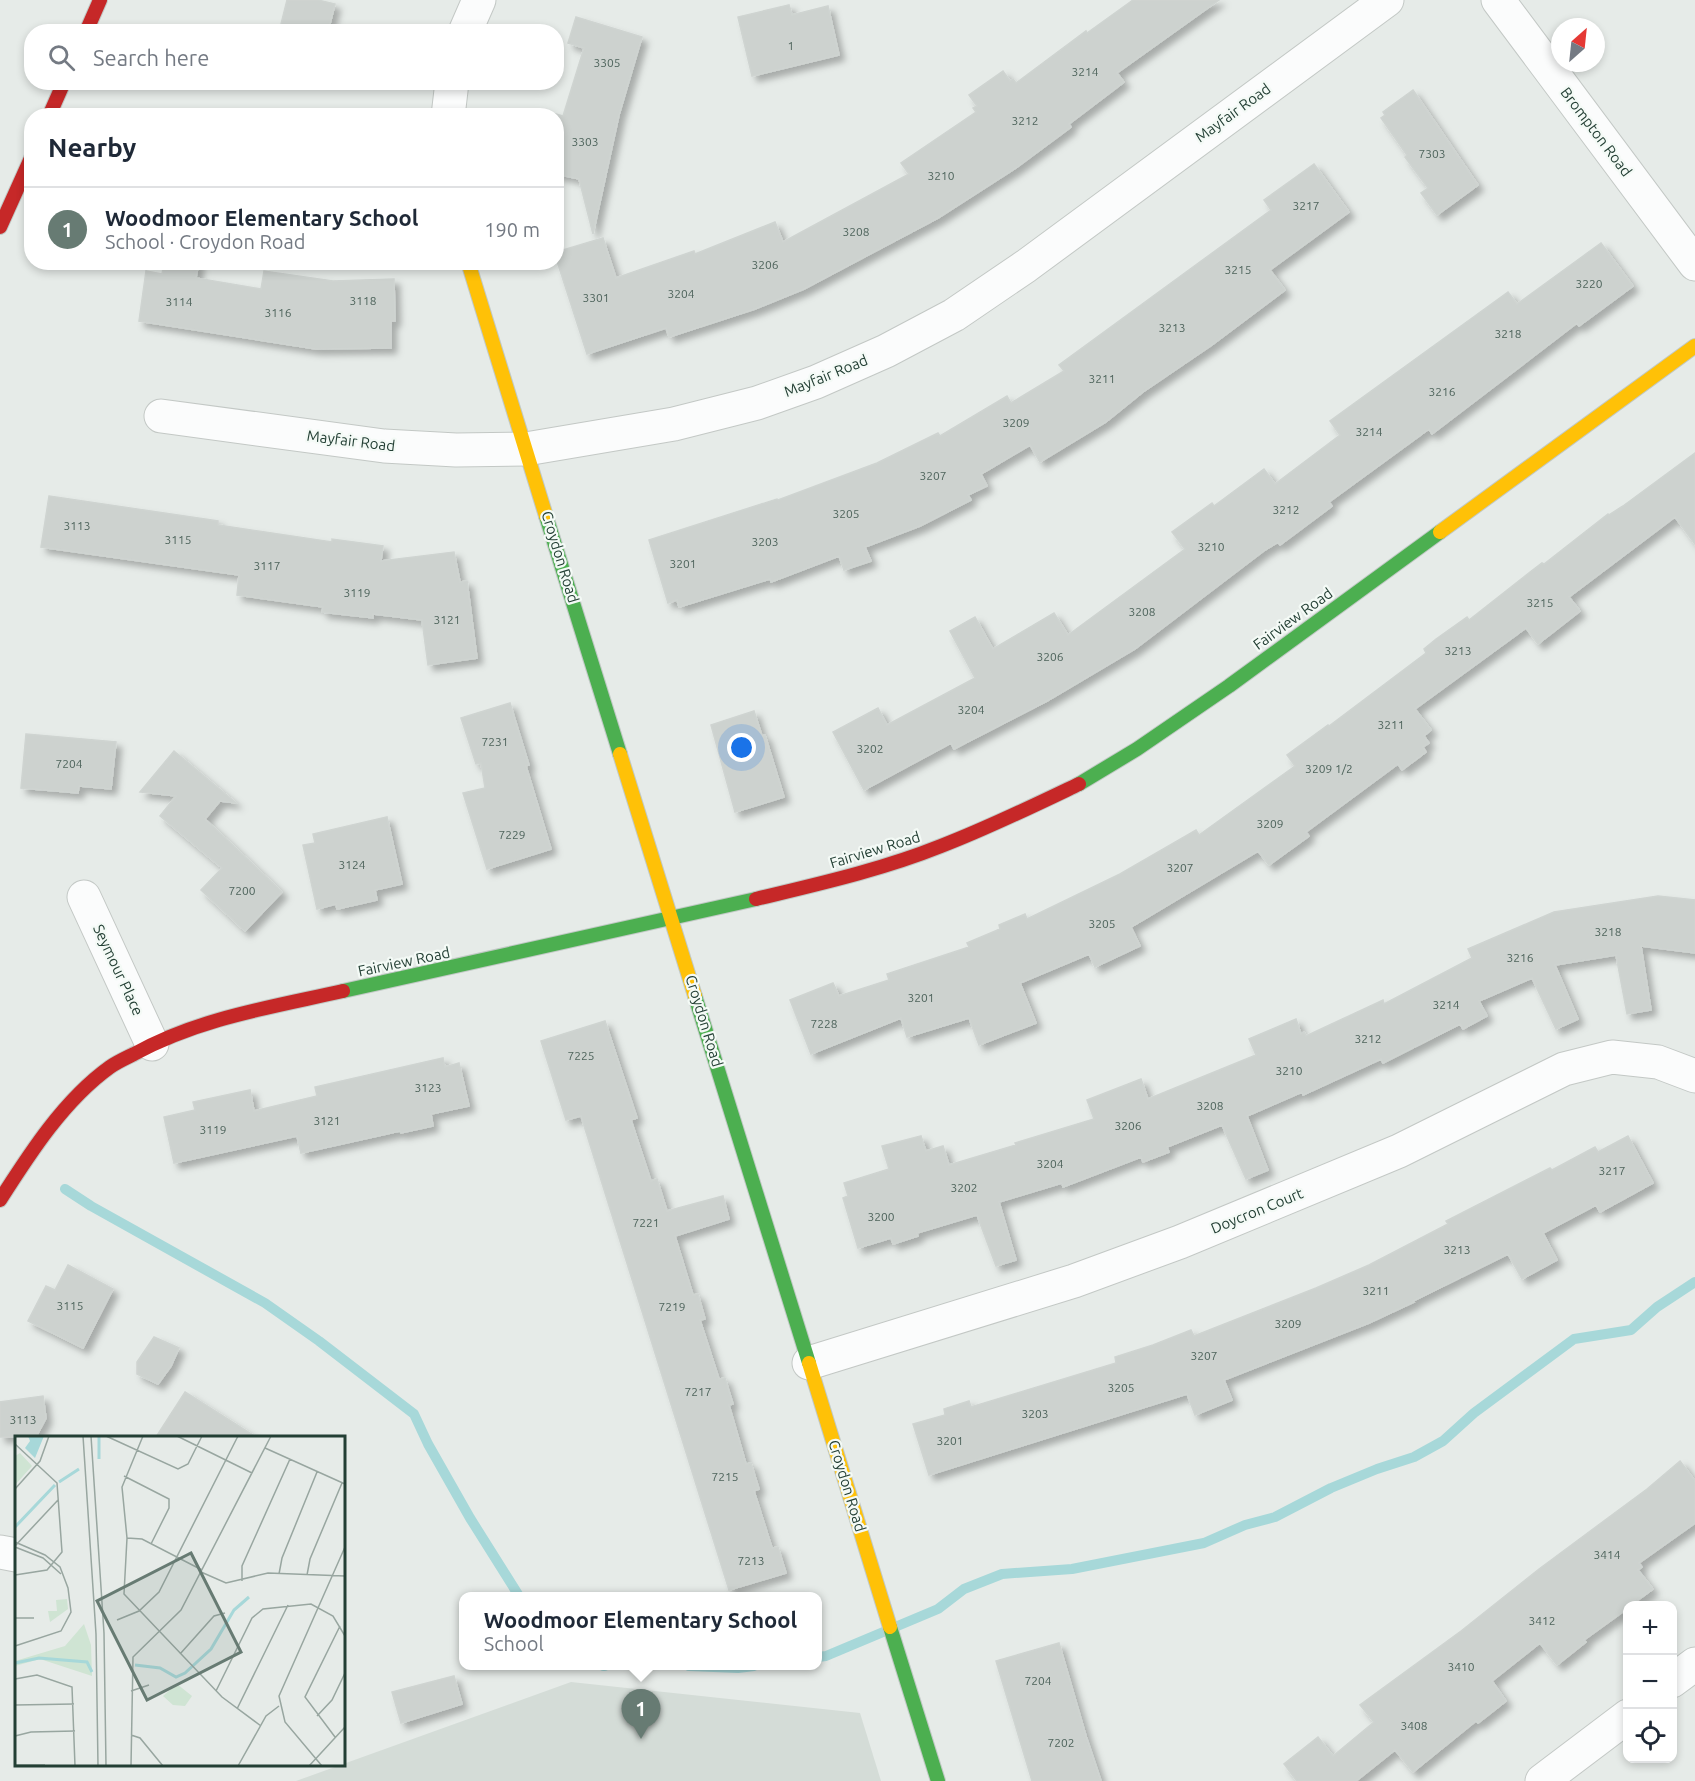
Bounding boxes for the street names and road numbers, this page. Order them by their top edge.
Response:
street label: Mayfair Road [1192,80,1274,146]
street label: Brompton Road [1557,84,1635,180]
street label: Mayfair Road [781,351,870,400]
street label: Mayfair Road [306,427,396,454]
street label: Croydon Road [538,509,582,605]
street label: Fairview Road [1250,584,1336,653]
street label: Fairview Road [828,828,922,871]
street label: Seymour Place [90,921,147,1018]
street label: Fairview Road [356,943,451,980]
street label: Croydon Road [682,973,726,1069]
street label: Doycron Court [1208,1184,1306,1237]
street label: Croydon Road [825,1438,869,1534]

